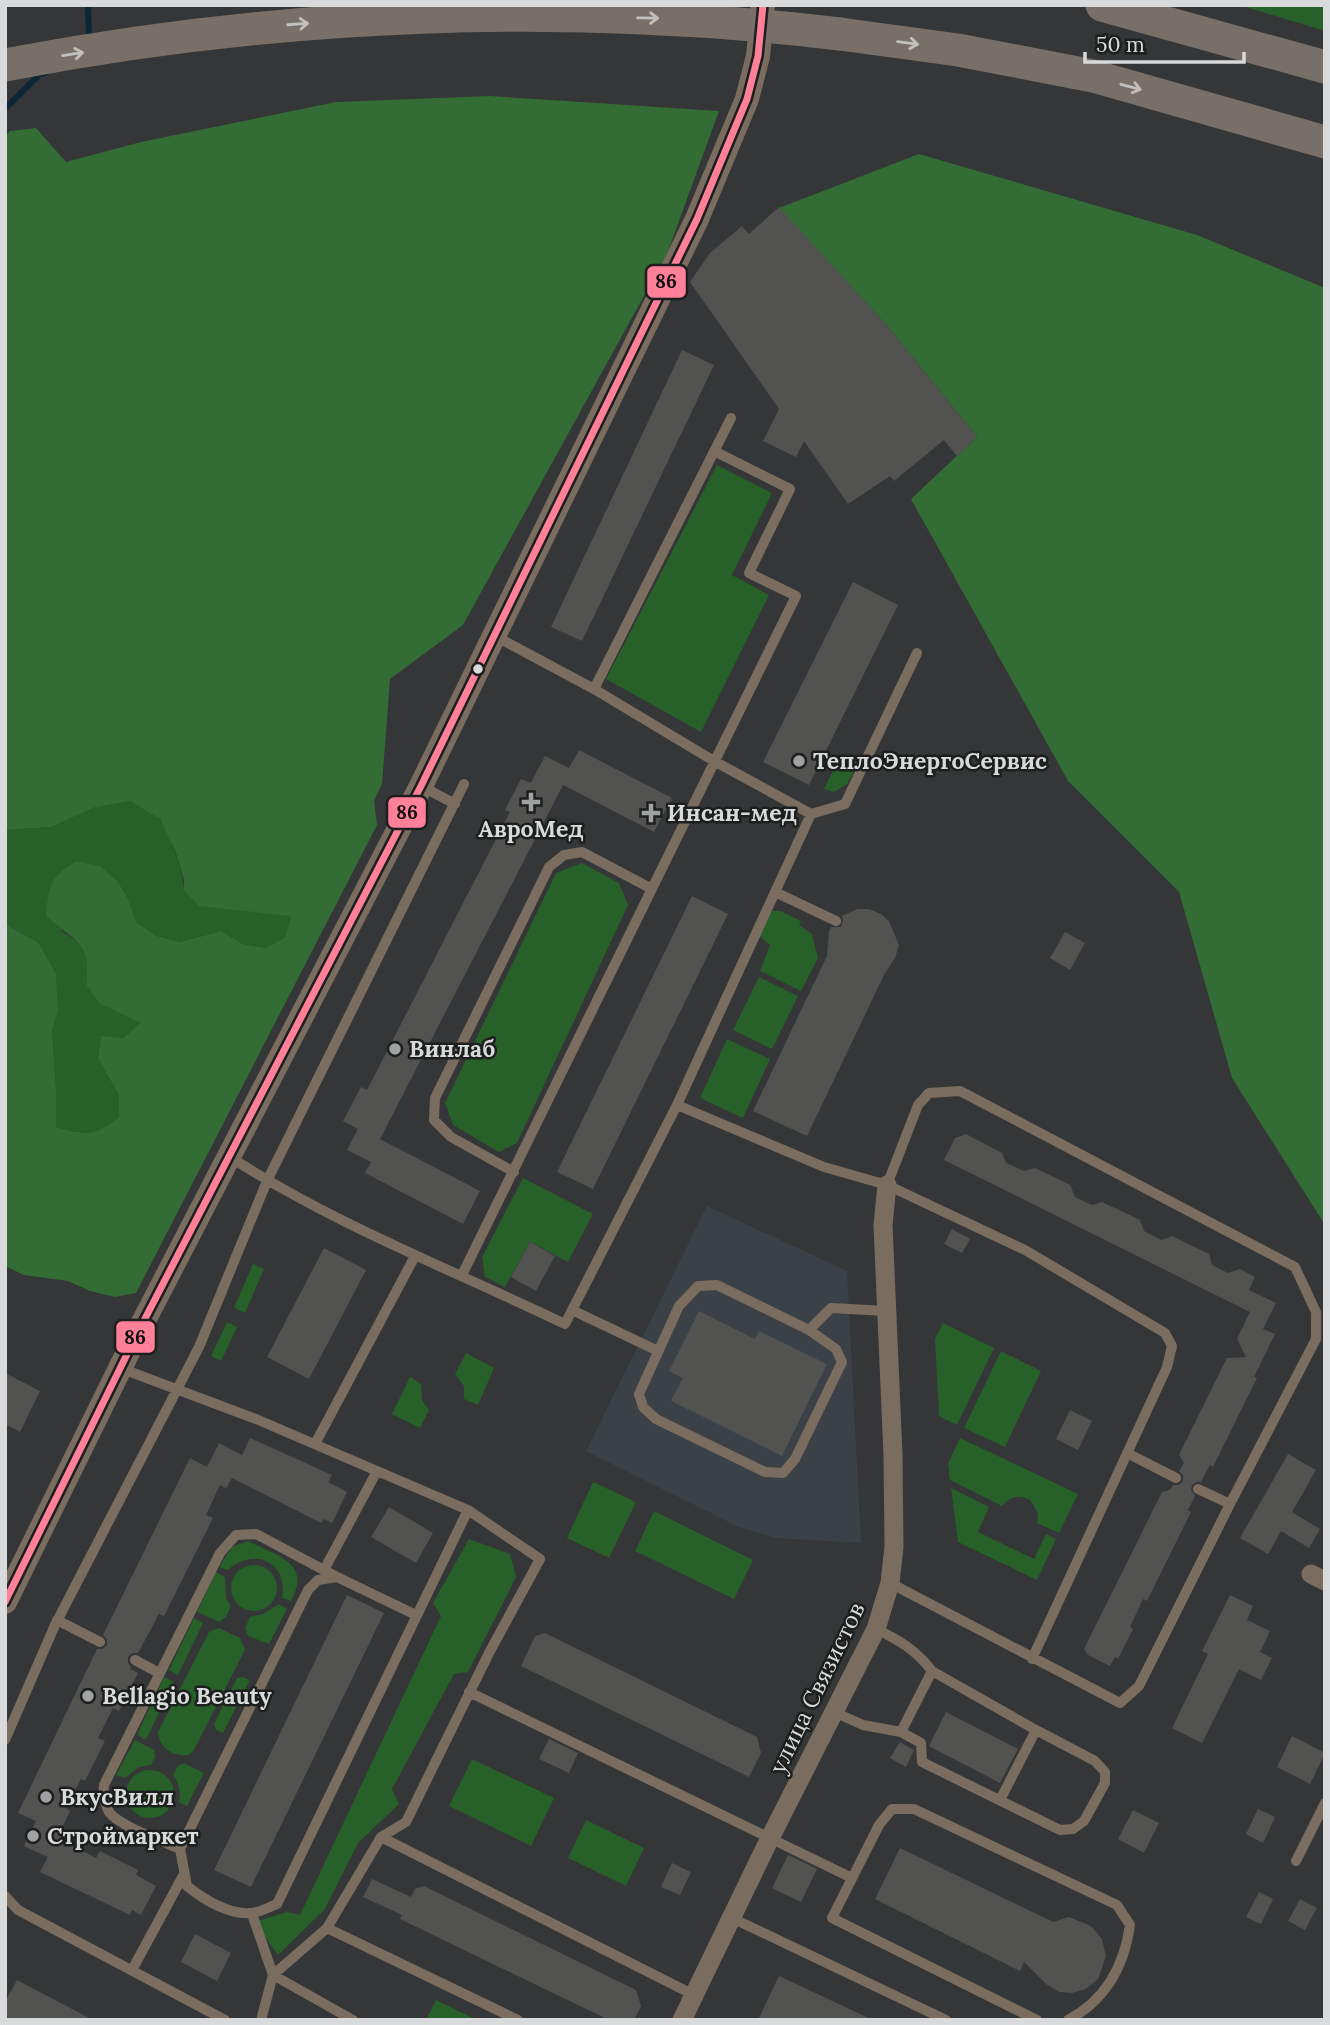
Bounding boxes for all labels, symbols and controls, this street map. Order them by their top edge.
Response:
one-way arrow [636,11,659,25]
one-way arrow [286,17,309,30]
scale bar [1085,21,1244,65]
text: 50 m [1096,31,1145,58]
one-way arrow [896,37,919,50]
one-way arrow [61,47,83,60]
one-way arrow [1120,81,1142,94]
line badge: 86 [646,265,687,299]
text: 86 [655,269,677,293]
unlabelled marker [471,662,485,676]
place label: ТеплоЭнергоСервис [813,746,1047,775]
marker: ТеплоЭнергоСервис [791,753,807,769]
marker: АвроМед [521,792,541,812]
line badge: 86 [387,796,427,829]
place label: Инсан-мед [667,798,797,827]
text: 86 [396,800,418,824]
marker: Инсан-мед [641,803,661,823]
place label: АвроМед [478,814,584,843]
place label: Винлаб [409,1034,495,1063]
marker: Винлаб [387,1041,403,1057]
line badge: 86 [115,1320,156,1354]
text: 86 [124,1325,146,1349]
street label: улица Связистов [763,1597,871,1778]
place label: Bellagio Beauty [102,1681,272,1710]
marker: Bellagio Beauty [80,1688,96,1704]
place label: ВкусВилл [60,1782,174,1811]
marker: ВкусВилл [38,1789,54,1805]
place label: Строймаркет [47,1821,199,1850]
marker: Строймаркет [25,1828,41,1844]

